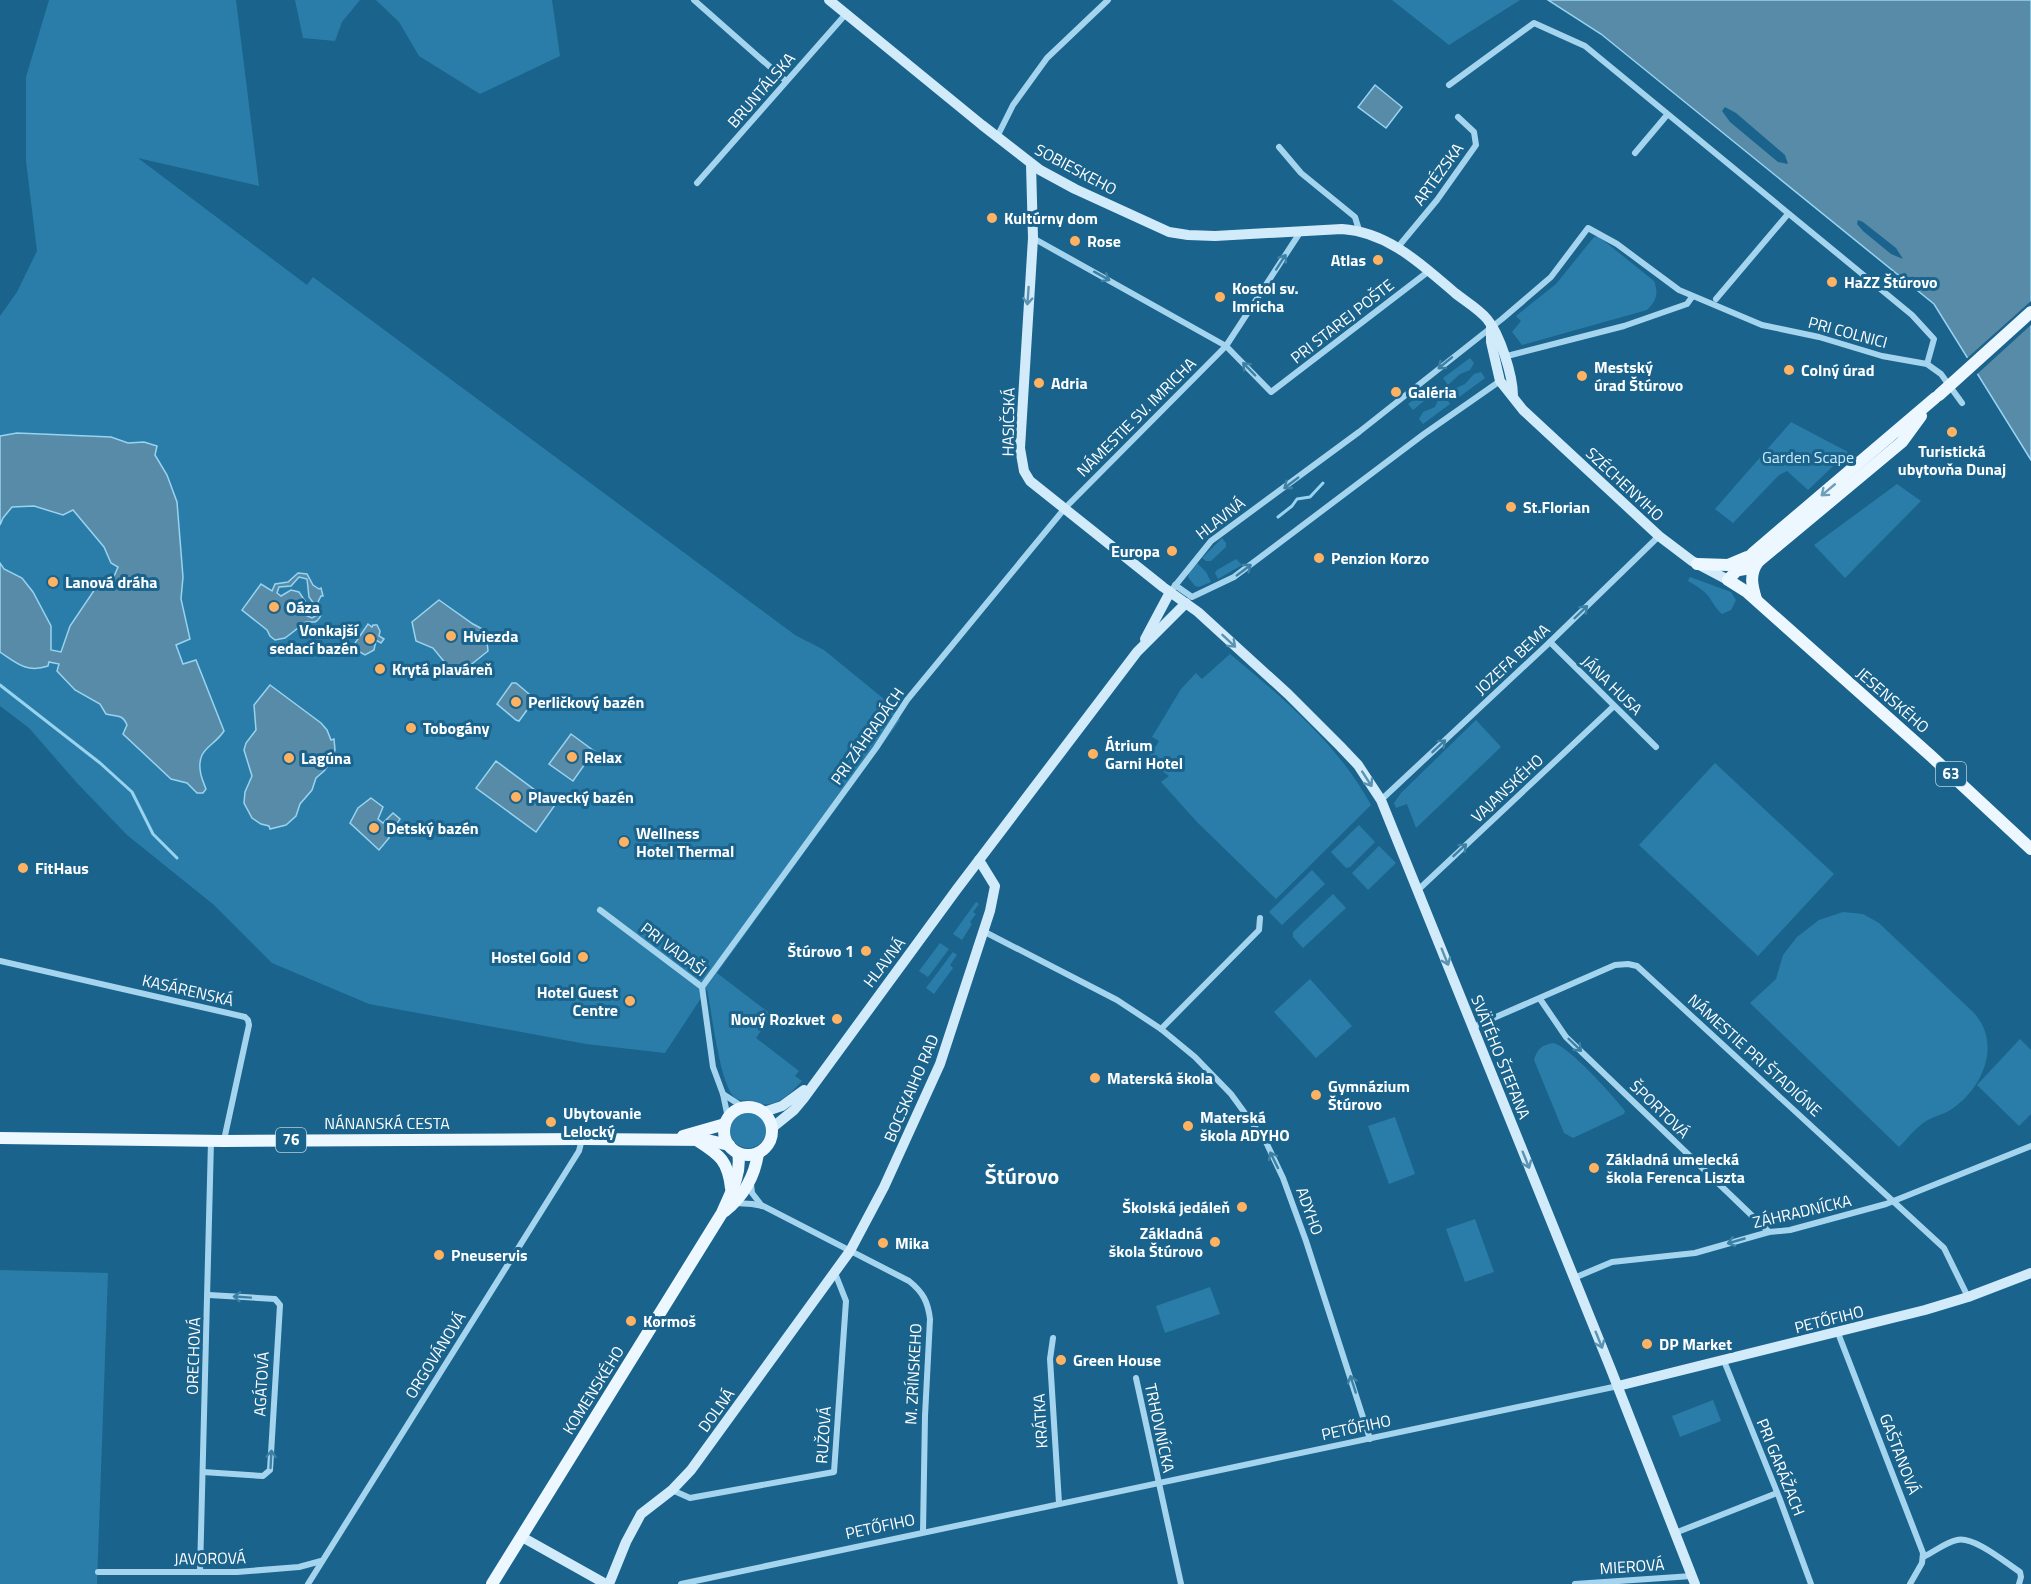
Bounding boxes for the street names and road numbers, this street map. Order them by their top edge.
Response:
street label: BRUNTÁLSKA [721,47,801,133]
street label: SOBIESKEHO [1031,137,1121,201]
street label: ARTÉZSKA [1407,137,1469,210]
street label: PRI STAREJ POŠTE [1285,273,1399,369]
street label: PRI COLNICI [1806,310,1890,354]
street label: NÁMESTIE SV. IMRICHA [1071,352,1201,482]
street label: HASIČSKÁ [995,387,1021,457]
street label: SZÉCHENYIHO [1581,441,1669,527]
street label: HLAVNÁ [1190,491,1250,545]
street label: JOZEFA BEMA [1469,617,1555,700]
street label: JÁNA HUSA [1576,650,1648,721]
street label: JESENSKÉHO [1851,662,1935,738]
street label: PRI ZÁHRADÁCH [824,682,910,790]
street label: VAJANSKÉHO [1465,748,1549,828]
road number: 63 [1936,762,1966,786]
street label: PRI VADAŠI [636,916,712,982]
street label: HLAVNÁ [857,932,911,992]
street label: KASÁRENSKÁ [140,968,237,1012]
street label: NÁMESTIE PRI ŠTADIÓNE [1683,988,1827,1122]
street label: SVÄTÉHO ŠTEFANA [1465,991,1537,1123]
street label: BOCSKAIHO RAD [878,1030,944,1146]
street label: ŠPORTOVÁ [1625,1074,1696,1144]
street label: NÁNANSKÁ CESTA [324,1111,450,1135]
road number: 76 [276,1128,306,1152]
street label: ADYHO [1290,1184,1330,1238]
street label: ZÁHRADNÍCKA [1750,1188,1854,1234]
street label: PETŐFIHO [1792,1299,1866,1339]
street label: ORGOVÁNOVÁ [399,1306,472,1403]
street label: ORECHOVÁ [180,1316,206,1395]
street label: M. ZRÍNSKEHO [898,1323,928,1425]
street label: KOMENSKÉHO [556,1341,630,1439]
street label: AGÁTOVÁ [247,1351,275,1417]
street label: TRHOVNÍCKA [1139,1381,1181,1475]
street label: DOLNÁ [692,1383,740,1437]
street label: KRÁTKA [1027,1393,1053,1449]
street label: RUŽOVÁ [809,1405,837,1464]
street label: PETŐFIHO [1319,1408,1393,1446]
street label: GAŠTANOVÁ [1874,1410,1927,1498]
street label: PRI GARÁŽACH [1751,1415,1811,1519]
street label: PETŐFIHO [843,1507,917,1545]
street label: JAVOROVÁ [174,1545,247,1571]
street label: MIEROVÁ [1599,1552,1666,1580]

